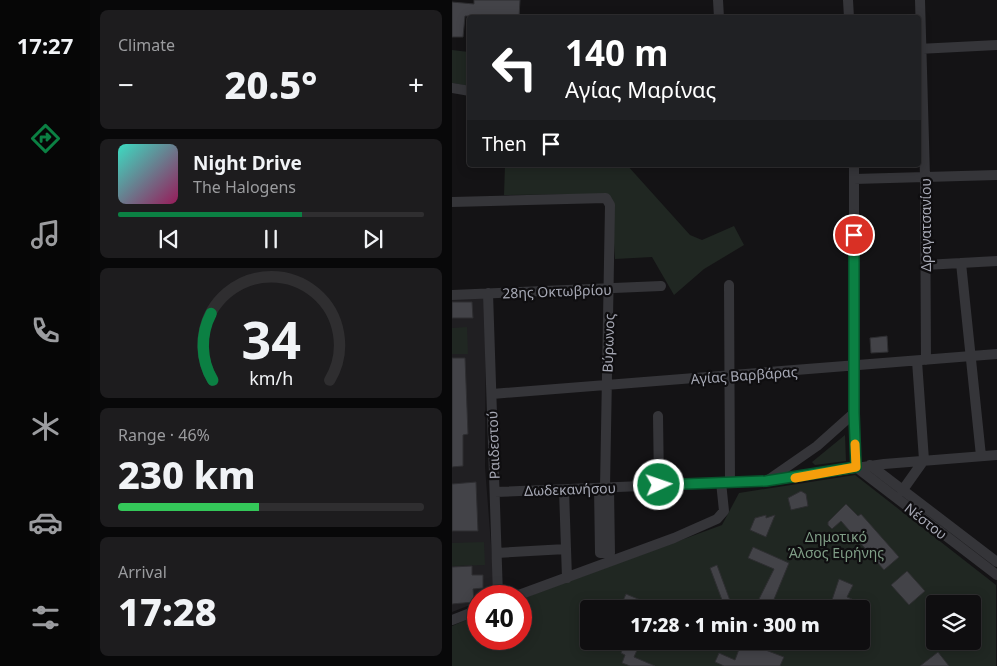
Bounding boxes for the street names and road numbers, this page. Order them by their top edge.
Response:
street label: Δραγατσανίου [916,178,935,272]
street label: 28ης Οκτωβρίου [502,280,612,302]
street label: Βύρωνος [597,313,619,373]
street label: Αγίας Βαρβάρας [690,362,798,388]
street label: Ραιδεστού [482,411,504,479]
street label: Δωδεκανήσου [524,478,616,500]
street label: Νέστου [901,498,951,544]

